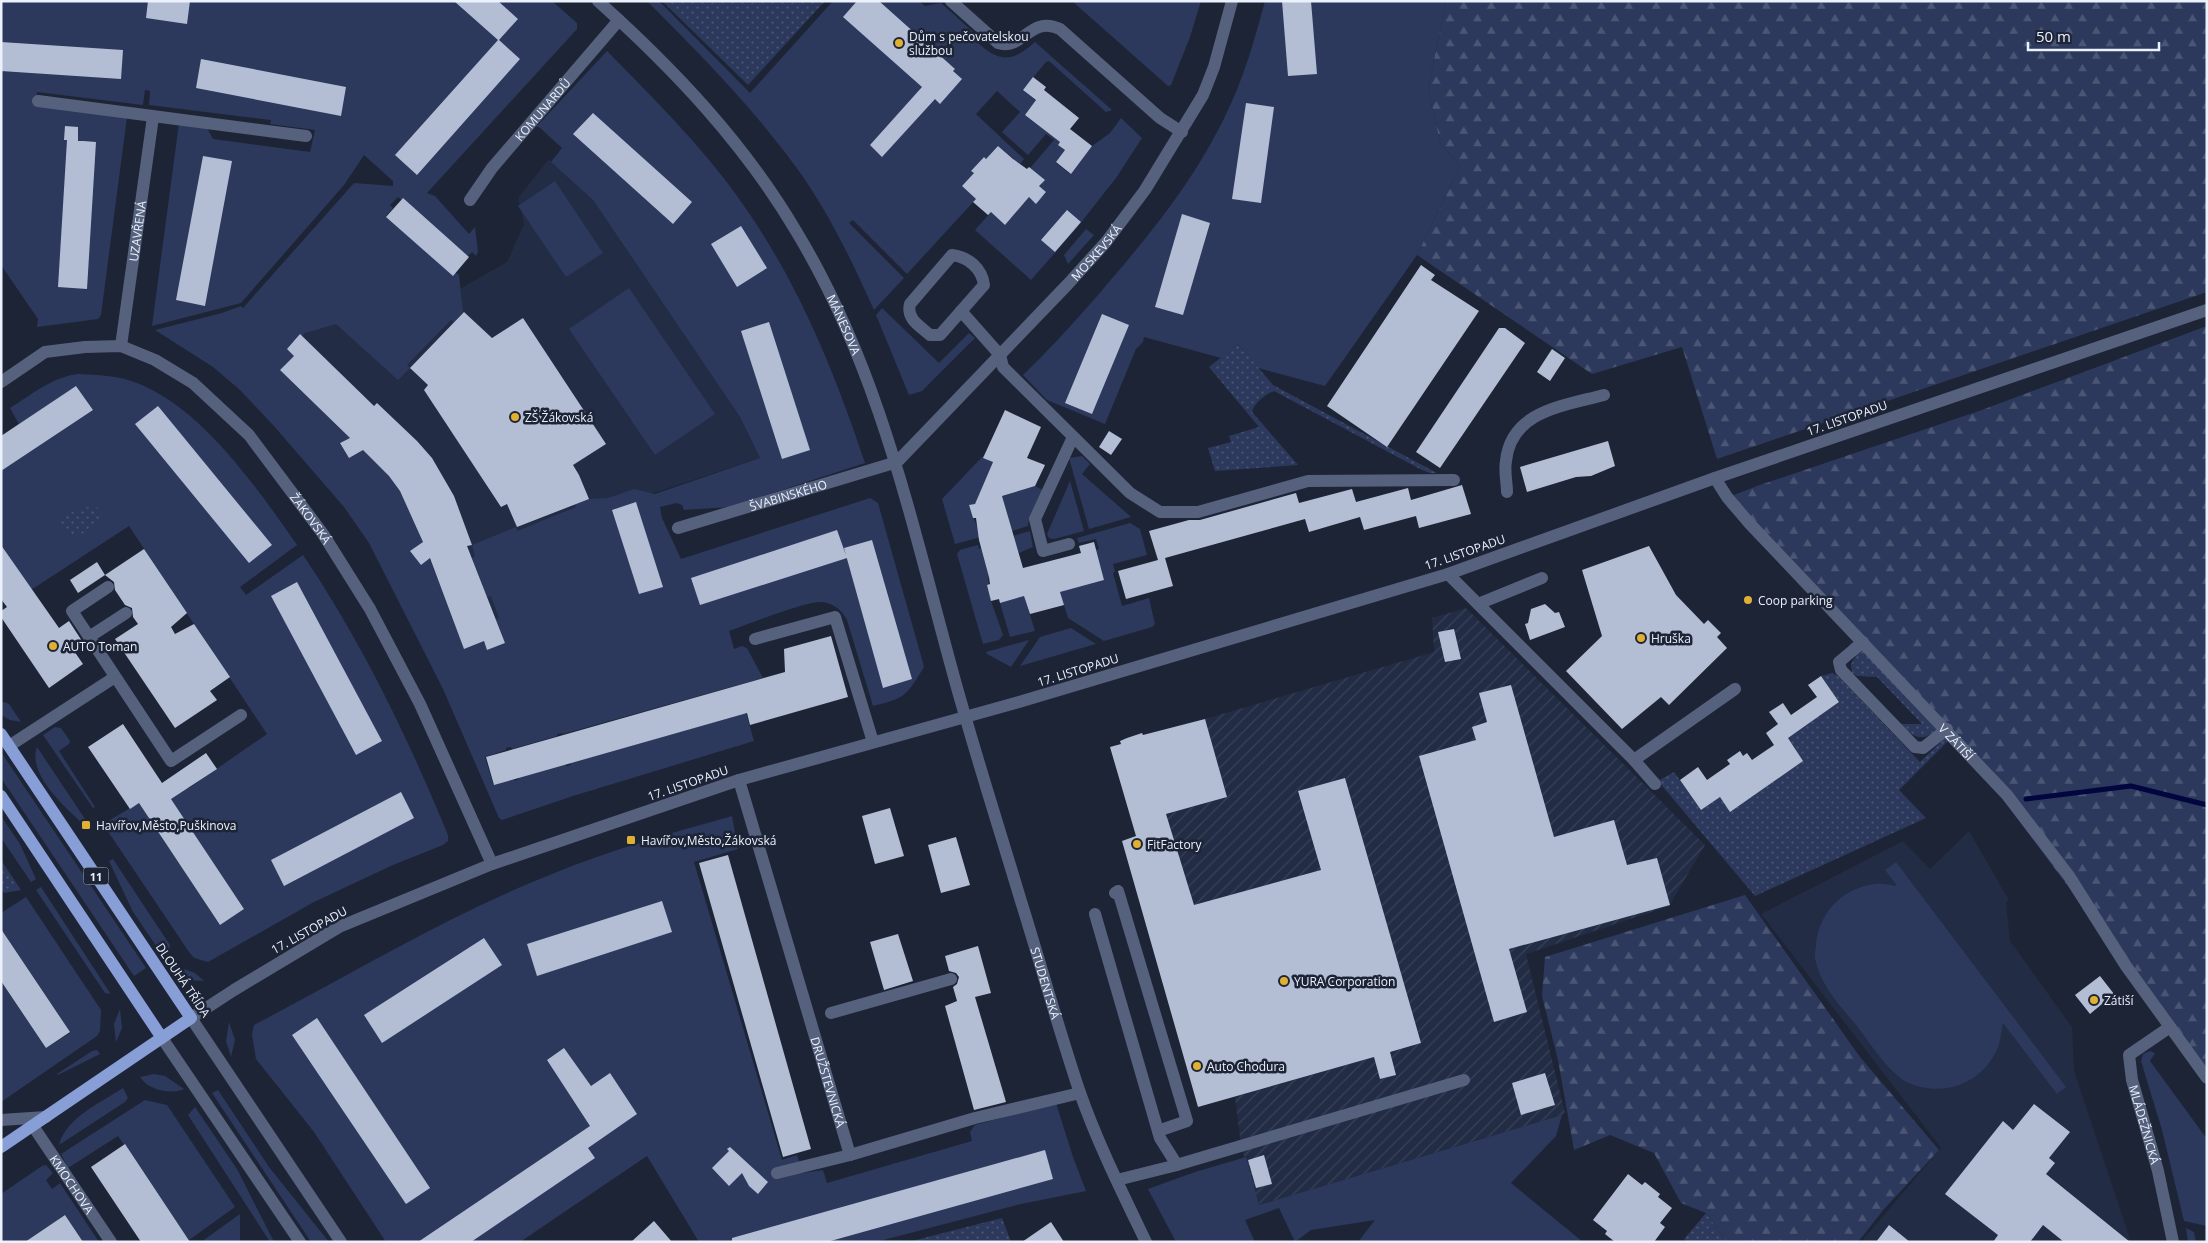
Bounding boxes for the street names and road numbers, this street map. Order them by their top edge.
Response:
street label: KOMUNARDŮ [510,74,574,144]
street label: UZAVŘENÁ [124,199,150,263]
street label: MOSKEVSKÁ [1067,220,1125,284]
street label: MÁNESOVA [823,291,865,358]
street label: 17. LISTOPADU [1804,396,1890,440]
street label: ŠVABINSKÉHO [747,475,829,515]
street label: ŽÁKOVSKÁ [286,489,336,547]
street label: 17. LISTOPADU [1422,530,1508,574]
street label: 17. LISTOPADU [1035,650,1121,690]
street label: V ZÁTIŠÍ [1935,720,1978,764]
street label: 17. LISTOPADU [645,761,731,805]
road number: 11 [84,868,108,884]
street label: 17. LISTOPADU [268,902,350,958]
street label: DLOUHÁ TŘÍDA [152,939,214,1021]
street label: STUDENTSKÁ [1027,945,1065,1022]
street label: DRUŽSTEVNICKÁ [807,1035,850,1130]
street label: MLÁDEŽNICKÁ [2125,1083,2164,1166]
street label: KMOCHOVA [46,1151,98,1217]

